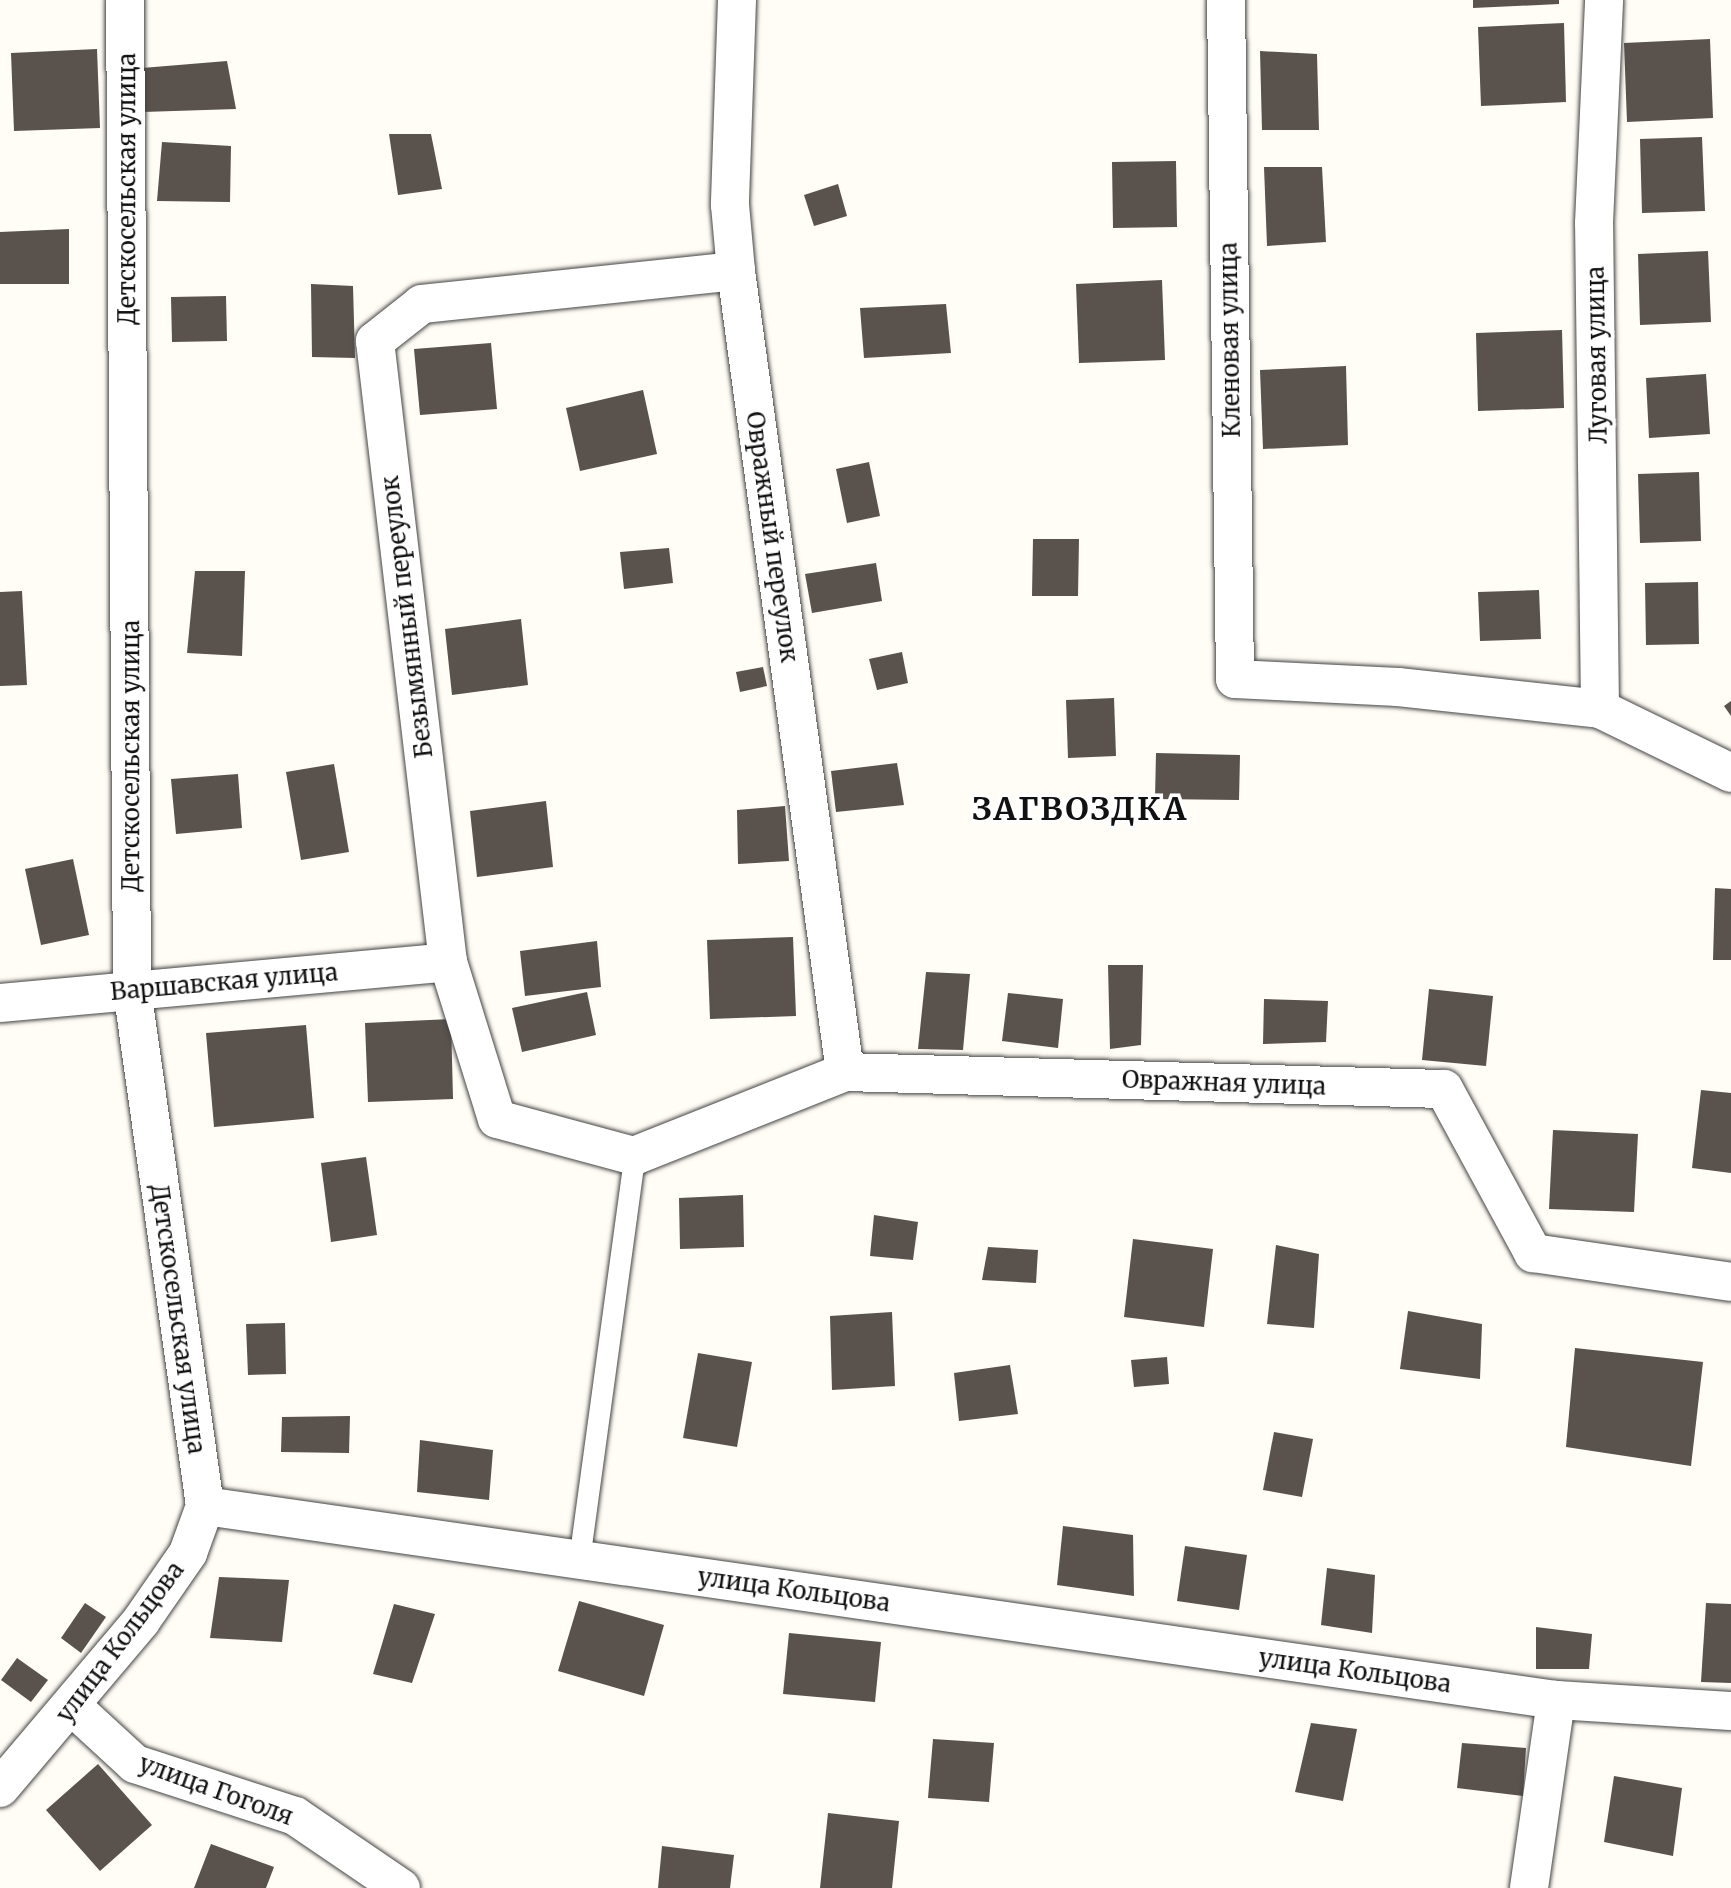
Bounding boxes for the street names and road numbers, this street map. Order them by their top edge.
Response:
street label: Детскосельская улица [113,53,141,325]
street label: Кленовая улица [1214,242,1246,438]
street label: Луговая улица [1581,266,1613,444]
street label: Овражный переулок [740,410,804,664]
street label: Безымянный переулок [375,474,439,760]
street label: Детскосельская улица [117,620,145,892]
street label: Варшавская улица [109,958,339,1006]
street label: Овражная улица [1121,1065,1327,1101]
street label: Детскосельская улица [145,1182,211,1456]
street label: улица Кольцова [50,1556,190,1728]
street label: улица Кольцова [696,1562,892,1618]
street label: улица Кольцова [1257,1643,1453,1699]
street label: улица Гоголя [135,1749,297,1831]

